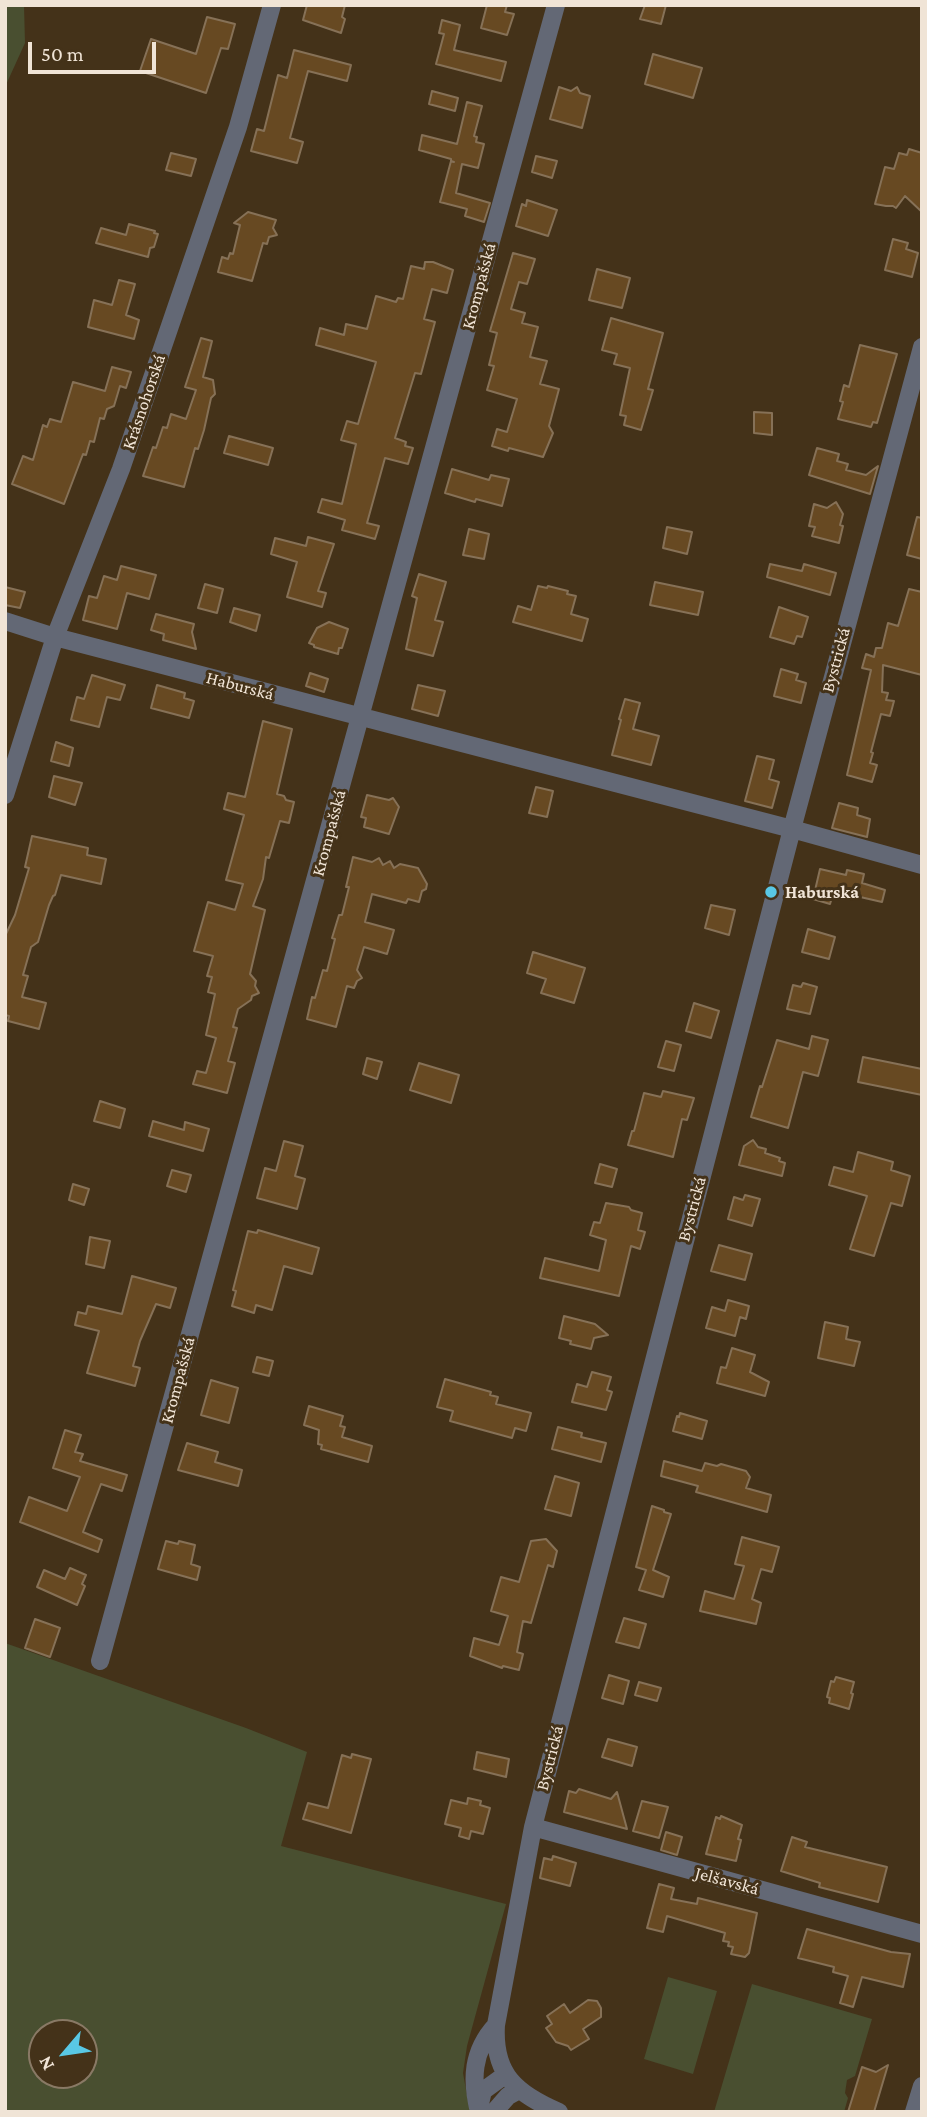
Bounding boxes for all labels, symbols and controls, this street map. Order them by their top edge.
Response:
scale bar [32,28,159,72]
text: 50 m [41,42,84,66]
street label: Krompašská [457,240,501,332]
street label: Krásnohorská [118,352,170,452]
street label: Bystrická [817,625,855,695]
street label: Haburská [204,667,276,705]
street label: Krompašská [307,787,351,879]
place label: Haburská [785,881,859,903]
marker: Haburská [763,884,779,900]
street label: Bystrická [673,1174,711,1244]
street label: Krompašská [156,1334,200,1426]
street label: Bystrická [531,1723,569,1793]
street label: Jelšavská [693,1862,761,1900]
north arrow [28,2019,98,2089]
text: N [34,2053,58,2074]

